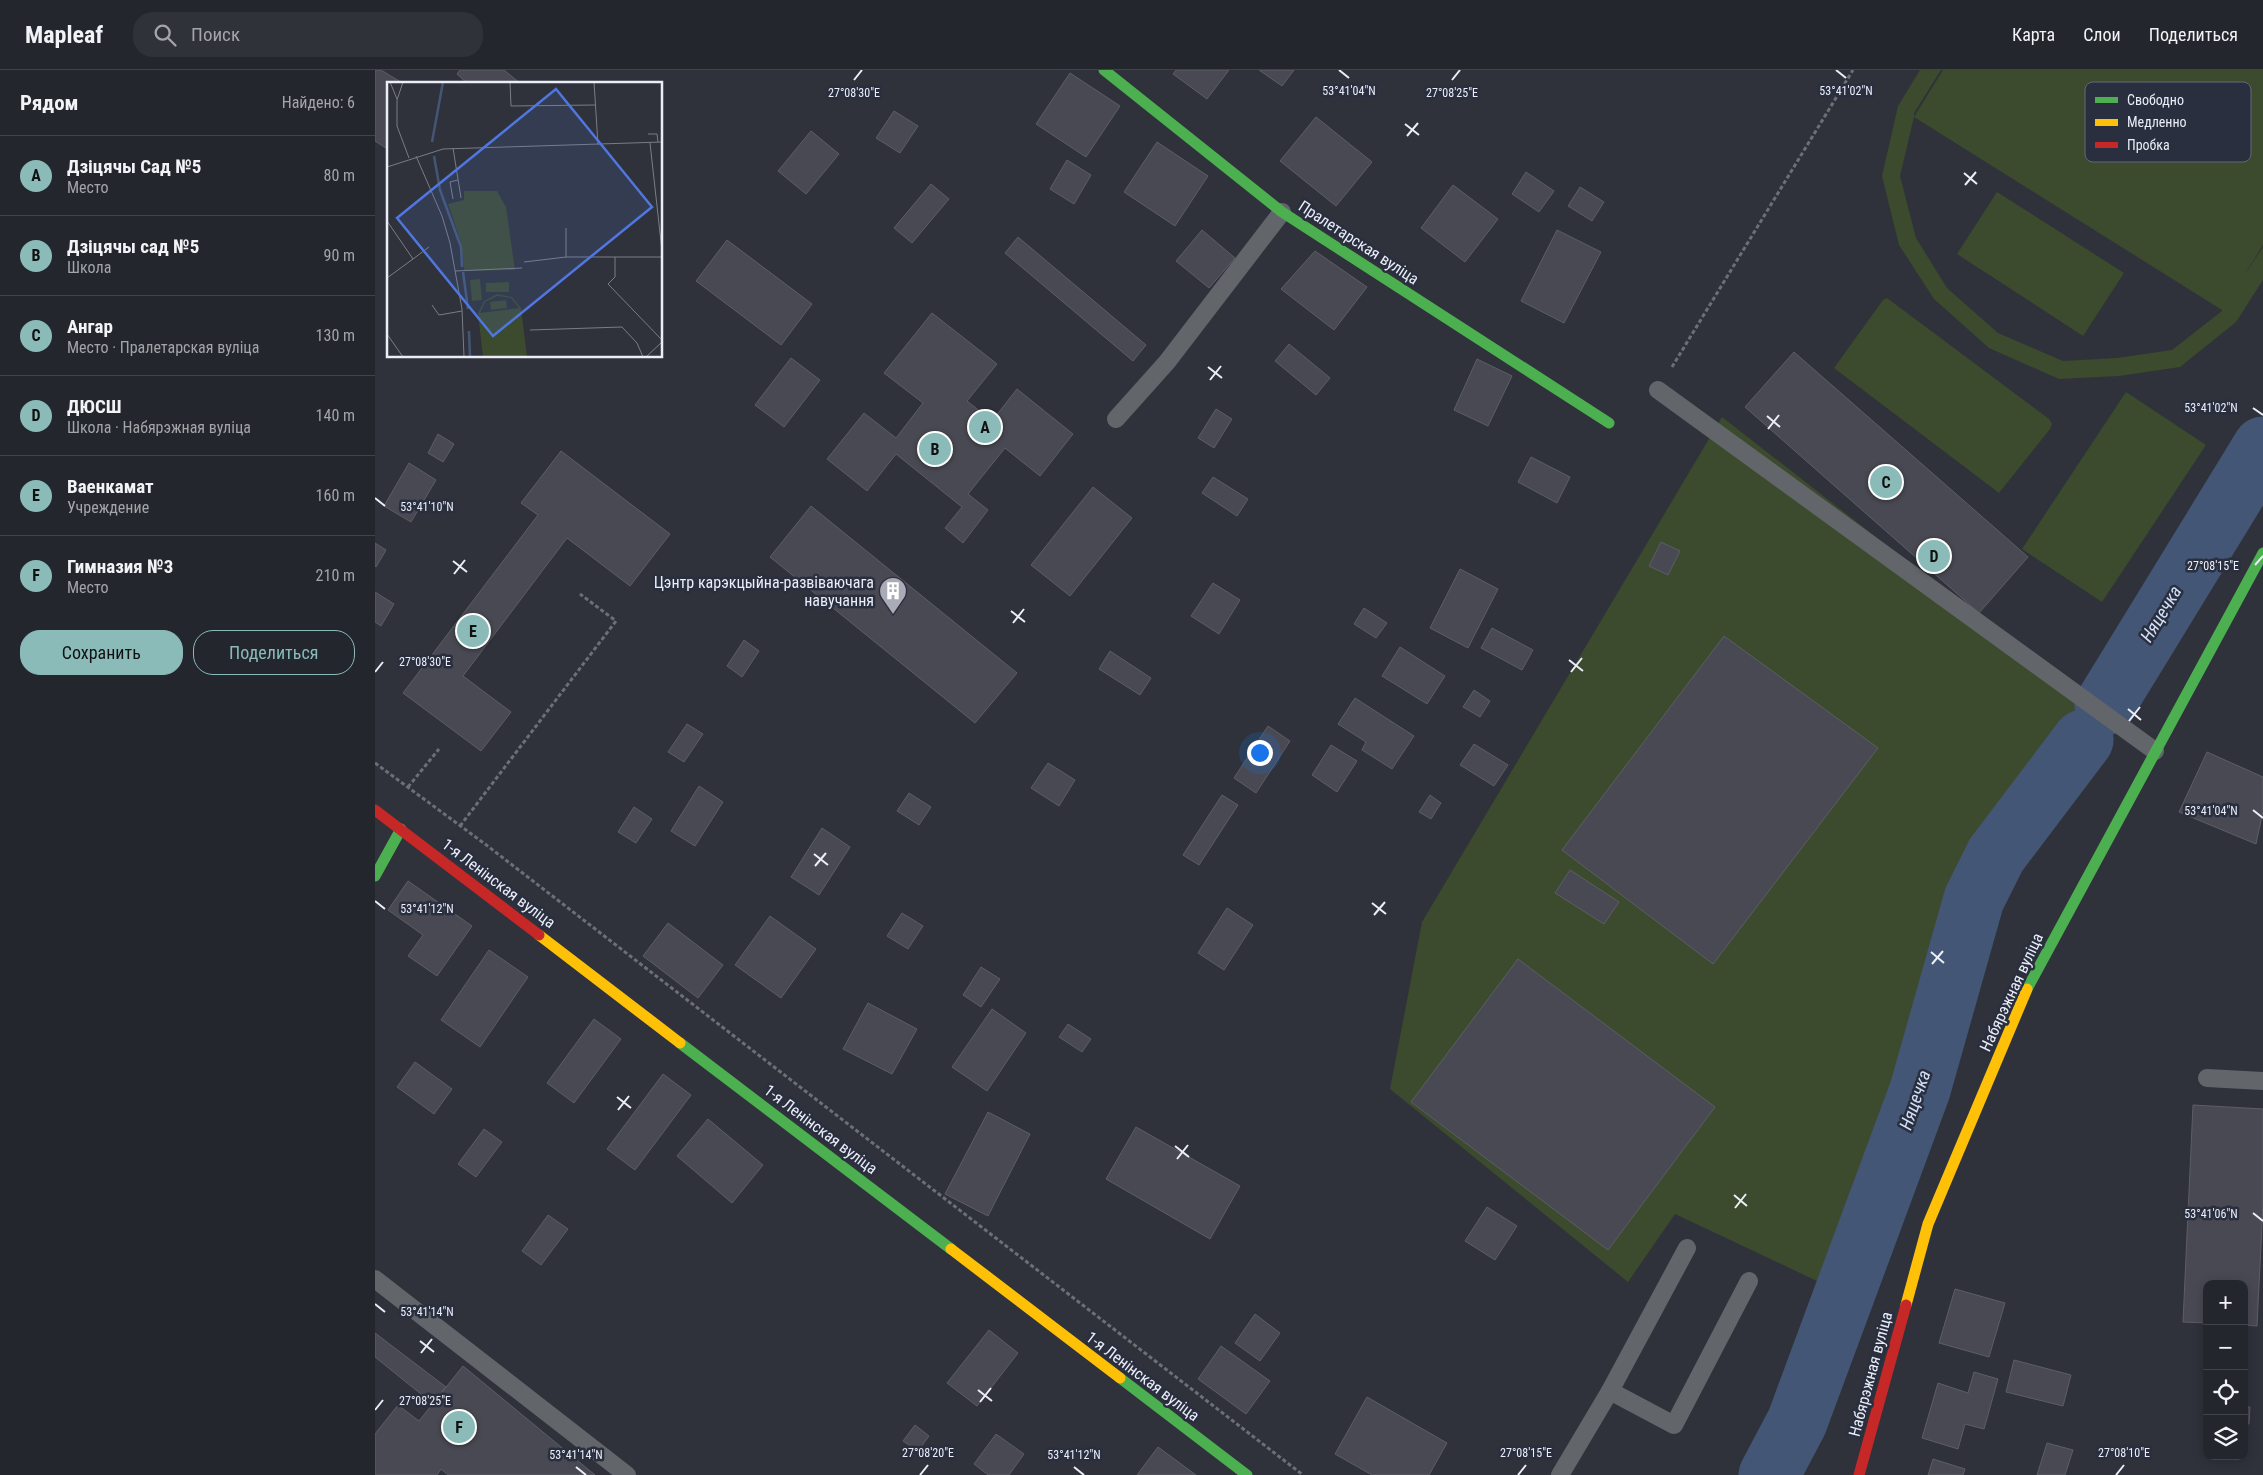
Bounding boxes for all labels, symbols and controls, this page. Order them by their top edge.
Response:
search box [133,12,483,57]
text: Mapleaf [25,21,103,49]
icon: search [151,21,179,49]
text: Поиск [191,23,240,46]
text: Карта [2012,24,2055,45]
text: Слои [2083,24,2121,45]
text: Поделиться [2149,24,2238,45]
inset map [387,82,663,358]
legend [2085,82,2251,162]
text: 53°41'04"N [1322,84,1376,98]
text: 53°41'02"N [1819,84,1873,98]
text: 27°08'30"E [828,86,880,100]
text: 27°08'25"E [1426,86,1478,100]
text: Рядом [20,91,79,115]
text: Свободно [2127,92,2184,108]
text: Найдено: 6 [282,93,355,112]
text: Медленно [2127,114,2187,130]
text: Пробка [2127,137,2170,153]
text: Дзіцячы Сад №5 [67,155,201,178]
text: A [31,166,41,185]
text: 80 m [323,166,355,185]
text: Место [67,178,108,197]
street label: Пралетарская вуліца [1295,196,1422,288]
text: Дзіцячы сад №5 [67,235,199,258]
text: B [32,246,40,265]
text: 90 m [323,246,355,265]
text: Школа [67,258,111,277]
text: Ангар [67,315,113,338]
text: C [31,326,41,345]
text: 130 m [316,326,355,345]
text: Место · Пралетарская вуліца [67,338,259,357]
text: ДЮСШ [67,395,122,418]
text: 53°41'02"N [2184,401,2238,415]
text: D [31,406,41,425]
text: 140 m [316,406,355,425]
pin: A [969,408,1001,446]
text: Школа · Набярэжная вуліца [67,418,251,437]
pin: B [919,430,951,468]
pin: C [1870,463,1902,501]
text: Ваенкамат [67,475,154,498]
text: E [32,486,40,505]
text: 160 m [316,486,355,505]
text: Учреждение [67,498,149,517]
text: 53°41'10"N [400,500,454,514]
pin: D [1918,537,1950,575]
text: Гимназия №3 [67,555,173,578]
text: 27°08'15"E [2187,559,2239,573]
text: F [32,566,40,585]
text: 210 m [316,566,355,585]
place label: Цэнтр карэкцыйна-развіваючага навучання [654,573,874,610]
building icon: Цэнтр карэкцыйна-развіваючага навучання [878,576,908,615]
text: Место [67,578,108,597]
water label: Няцечка [2136,582,2185,646]
pin: E [457,612,489,650]
button: Сохранить [20,630,183,675]
button: Поделиться [193,630,355,675]
text: 27°08'30"E [399,655,451,669]
your location [1247,740,1273,766]
text: 53°41'04"N [2184,804,2238,818]
street label: 1-я Ленінская вуліца [438,835,559,932]
text: 53°41'12"N [400,902,454,916]
street label: Набярэжная вуліца [1976,930,2047,1054]
water label: Няцечка [1895,1067,1935,1132]
street label: 1-я Ленінская вуліца [760,1081,881,1178]
text: 53°41'06"N [2184,1207,2238,1221]
map controls [2203,1280,2248,1460]
button: + [2203,1280,2248,1325]
text: 53°41'14"N [400,1305,454,1319]
street label: Набярэжная вуліца [1845,1310,1896,1439]
button: − [2203,1325,2248,1370]
street label: 1-я Ленінская вуліца [1082,1328,1203,1425]
button: locate [2203,1370,2248,1415]
text: 27°08'25"E [399,1394,451,1408]
pin: F [443,1408,475,1446]
button: layers [2203,1415,2248,1460]
text: 27°08'20"E [902,1446,954,1460]
text: 27°08'15"E [1500,1446,1552,1460]
text: 27°08'10"E [2098,1446,2150,1460]
text: 53°41'14"N [549,1448,603,1462]
text: 53°41'12"N [1047,1448,1101,1462]

